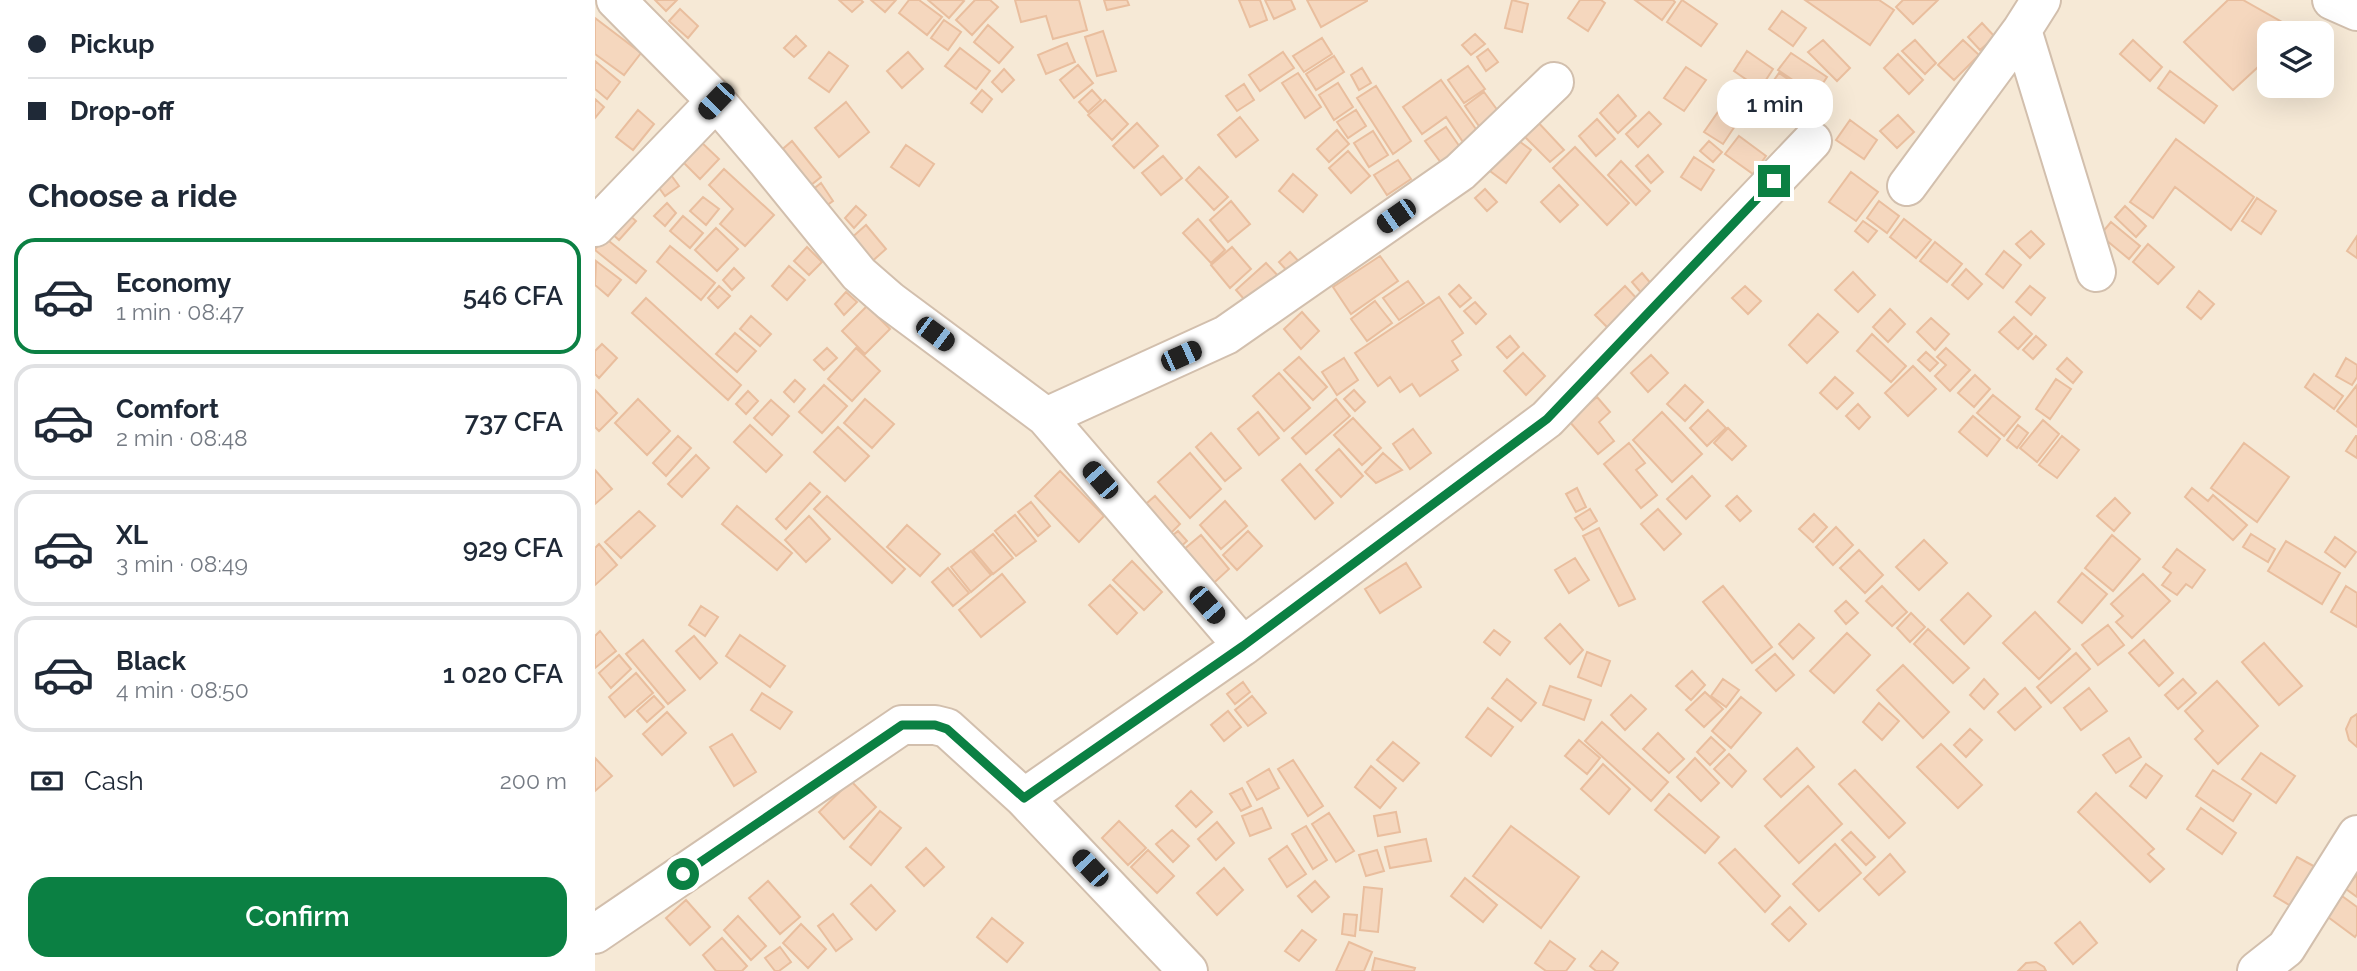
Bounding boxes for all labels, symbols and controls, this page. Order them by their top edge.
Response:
map controls [2257,21,2334,98]
button: layers [2257,21,2334,98]
text: Pickup [70,29,155,59]
car [694,79,739,123]
callout: 1 min [1716,80,1832,128]
text: 1 min [1746,90,1804,117]
text: Drop-off [70,96,174,126]
route end [1758,165,1790,197]
text: Choose a ride [28,177,237,214]
car [1373,195,1420,237]
icon: car [32,265,95,328]
text: Economy [116,268,231,298]
text: 546 CFA [463,281,563,311]
text: 1 min · 08:47 [116,298,244,325]
car [912,313,959,355]
car [1158,338,1205,374]
icon: car [32,391,95,454]
text: Comfort [116,394,219,424]
text: 737 CFA [465,407,563,437]
text: 2 min · 08:48 [116,424,248,451]
car [1079,457,1122,503]
icon: car [32,517,95,580]
text: XL [116,520,148,550]
text: 929 CFA [463,533,563,563]
text: 3 min · 08:49 [116,550,248,577]
car [1186,582,1229,628]
icon: car [32,643,95,706]
text: Black [116,646,186,676]
text: 1 020 CFA [443,659,563,689]
text: 4 min · 08:50 [116,676,249,703]
icon: cash [28,762,66,800]
text: Cash [84,766,144,796]
text: 200 m [500,767,567,794]
car [1068,845,1113,891]
route start [667,858,699,890]
button: Confirm [28,877,567,957]

